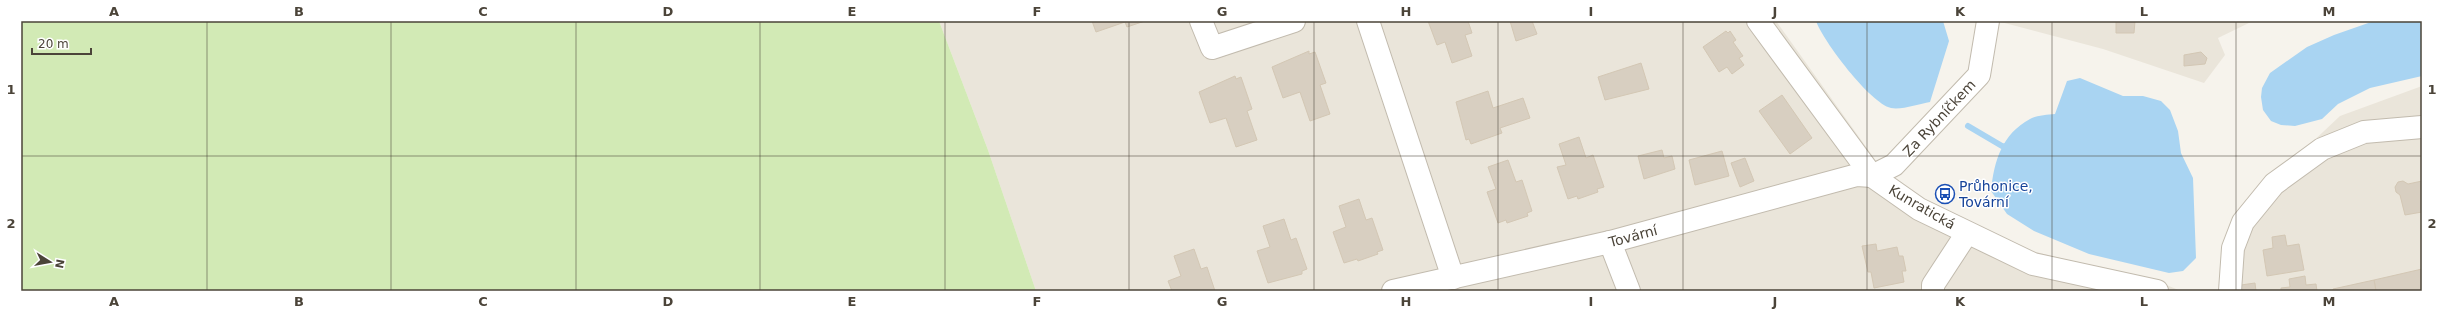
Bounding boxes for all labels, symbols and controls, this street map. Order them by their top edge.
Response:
text: A [109,4,119,19]
text: B [294,4,304,19]
text: C [478,4,488,19]
text: D [663,4,674,19]
text: E [848,4,856,19]
text: F [1033,4,1041,19]
text: G [1217,4,1227,19]
text: H [1401,4,1411,19]
text: I [1589,4,1593,19]
text: J [1772,4,1777,19]
text: K [1955,4,1966,19]
text: L [2140,4,2148,19]
text: M [2323,4,2335,19]
scale bar [32,30,91,56]
text: 20 m [38,37,69,51]
street label: Za Rybníčkem [1899,76,1979,160]
text: 1 [6,82,16,97]
text: 1 [2427,82,2437,97]
place label: Průhonice, Tovární [1958,178,2033,210]
street label: Kunratická [1886,182,1958,232]
bus stop icon: Průhonice, Tovární [1934,183,1956,205]
text: 2 [6,216,16,231]
text: 2 [2427,216,2437,231]
street label: Tovární [1606,222,1660,250]
north arrow [30,242,70,282]
text: N [52,258,67,270]
text: A [109,294,119,309]
text: B [294,294,304,309]
text: C [478,294,488,309]
text: D [663,294,674,309]
text: E [848,294,856,309]
text: F [1033,294,1041,309]
text: G [1217,294,1227,309]
text: H [1401,294,1411,309]
text: I [1589,294,1593,309]
text: J [1772,294,1777,309]
text: K [1955,294,1966,309]
text: L [2140,294,2148,309]
text: M [2323,294,2335,309]

